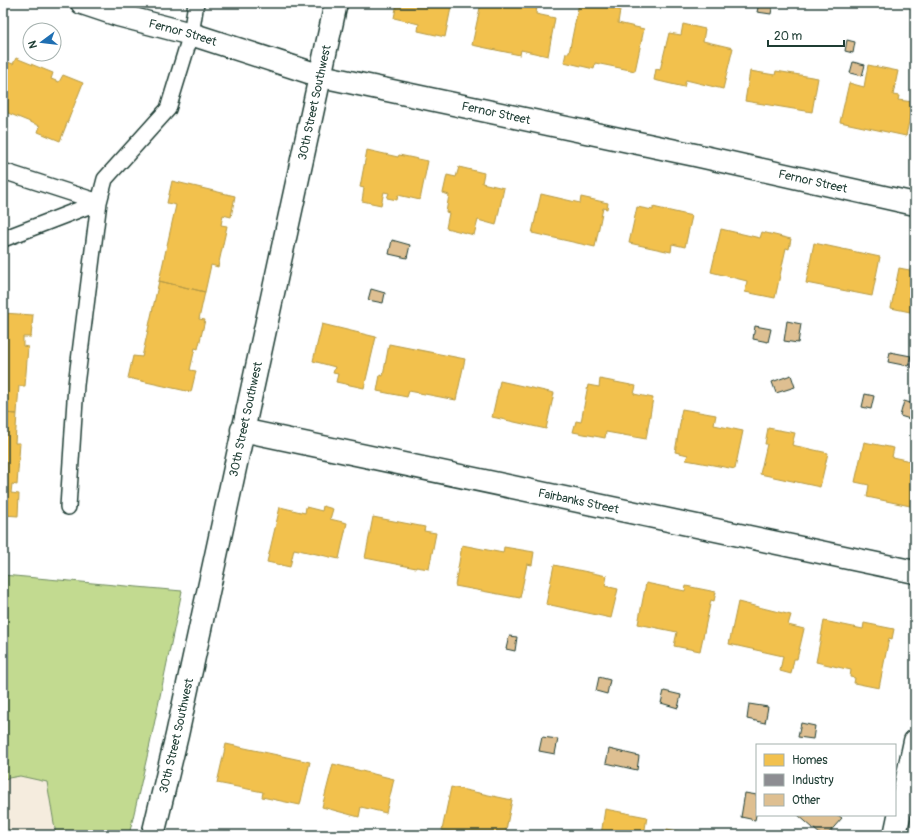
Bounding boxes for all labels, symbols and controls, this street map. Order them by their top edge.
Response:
street label: Fernor Street [147,16,219,49]
north arrow [22,22,62,62]
scale bar [768,22,844,48]
text: 20 m [774,29,803,44]
text: N [25,39,40,50]
street label: 30th Street Southwest [295,43,334,162]
street label: Fernor Street [460,98,532,128]
street label: Fernor Street [777,166,849,196]
street label: 30th Street Southwest [226,360,265,478]
street label: Fairbanks Street [537,485,620,517]
street label: 30th Street Southwest [156,677,197,795]
legend [756,744,896,816]
text: Homes [792,753,828,768]
text: Industry [792,773,834,788]
text: Other [792,793,821,808]

